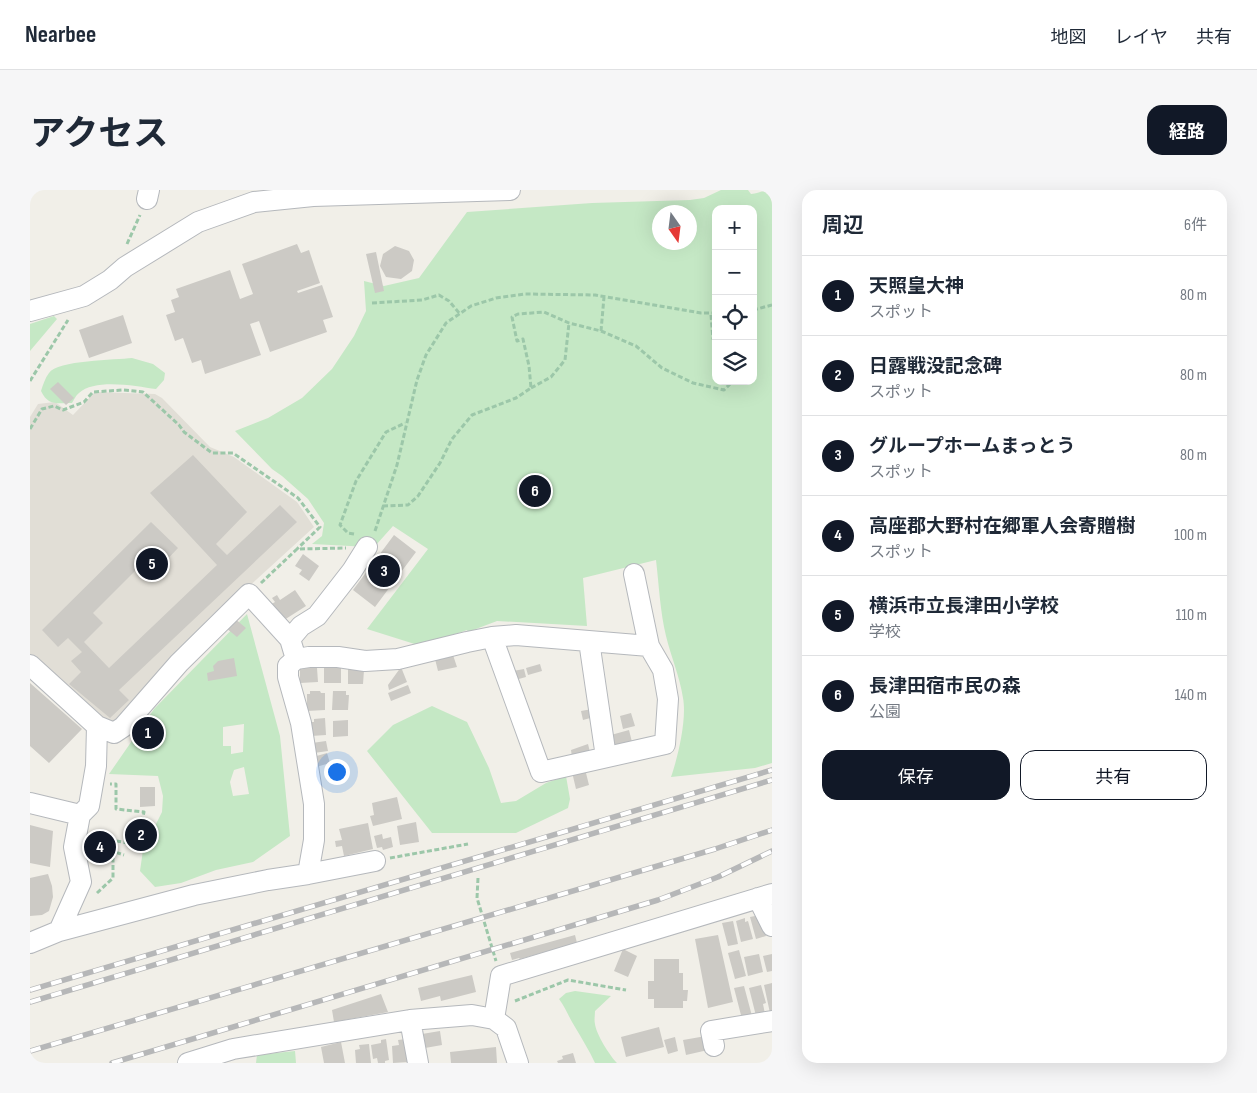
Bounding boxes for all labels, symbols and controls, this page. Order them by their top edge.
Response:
text: Nearbee [25,20,96,49]
text: 地図 [1051,27,1087,48]
text: レイヤ [1115,27,1168,48]
text: 共有 [1196,27,1232,48]
button: 経路 [1147,105,1227,155]
text: アクセス [30,113,168,156]
north arrow [652,205,697,250]
map controls [712,205,757,385]
button: + [712,205,757,250]
text: 周辺 [822,213,864,238]
text: 6件 [1184,216,1207,235]
button: − [712,250,757,295]
text: 天照皇大神 [869,275,964,298]
text: 1 [835,286,841,305]
text: 80 m [1180,286,1207,305]
button: locate [712,295,757,340]
text: スポット [869,303,933,322]
button: layers [712,340,757,385]
text: 日露戦没記念碑 [869,355,1002,378]
text: 2 [834,366,842,385]
text: 80 m [1180,366,1207,385]
text: スポット [869,383,933,402]
text: グループホームまっとう [869,435,1076,458]
text: 3 [834,446,842,465]
text: 80 m [1180,446,1207,465]
text: スポット [869,463,933,482]
pin: 6 [519,472,551,510]
text: 高座郡大野村在郷軍人会寄贈樹 [869,515,1135,538]
text: 4 [834,526,842,545]
text: 100 m [1174,526,1207,545]
text: スポット [869,543,933,562]
pin: 5 [136,545,168,583]
pin: 3 [368,552,400,590]
text: 横浜市立長津田小学校 [869,595,1059,618]
text: 5 [834,606,842,625]
text: 110 m [1176,606,1207,625]
text: 学校 [869,623,901,642]
text: 長津田宿市民の森 [869,675,1021,698]
text: 6 [834,686,842,705]
text: 140 m [1175,686,1207,705]
text: 公園 [869,703,901,722]
pin: 1 [132,714,164,752]
button: 保存 [822,750,1010,800]
button: 共有 [1020,750,1207,800]
your location [324,759,350,785]
pin: 2 [125,816,157,854]
pin: 4 [84,828,116,866]

